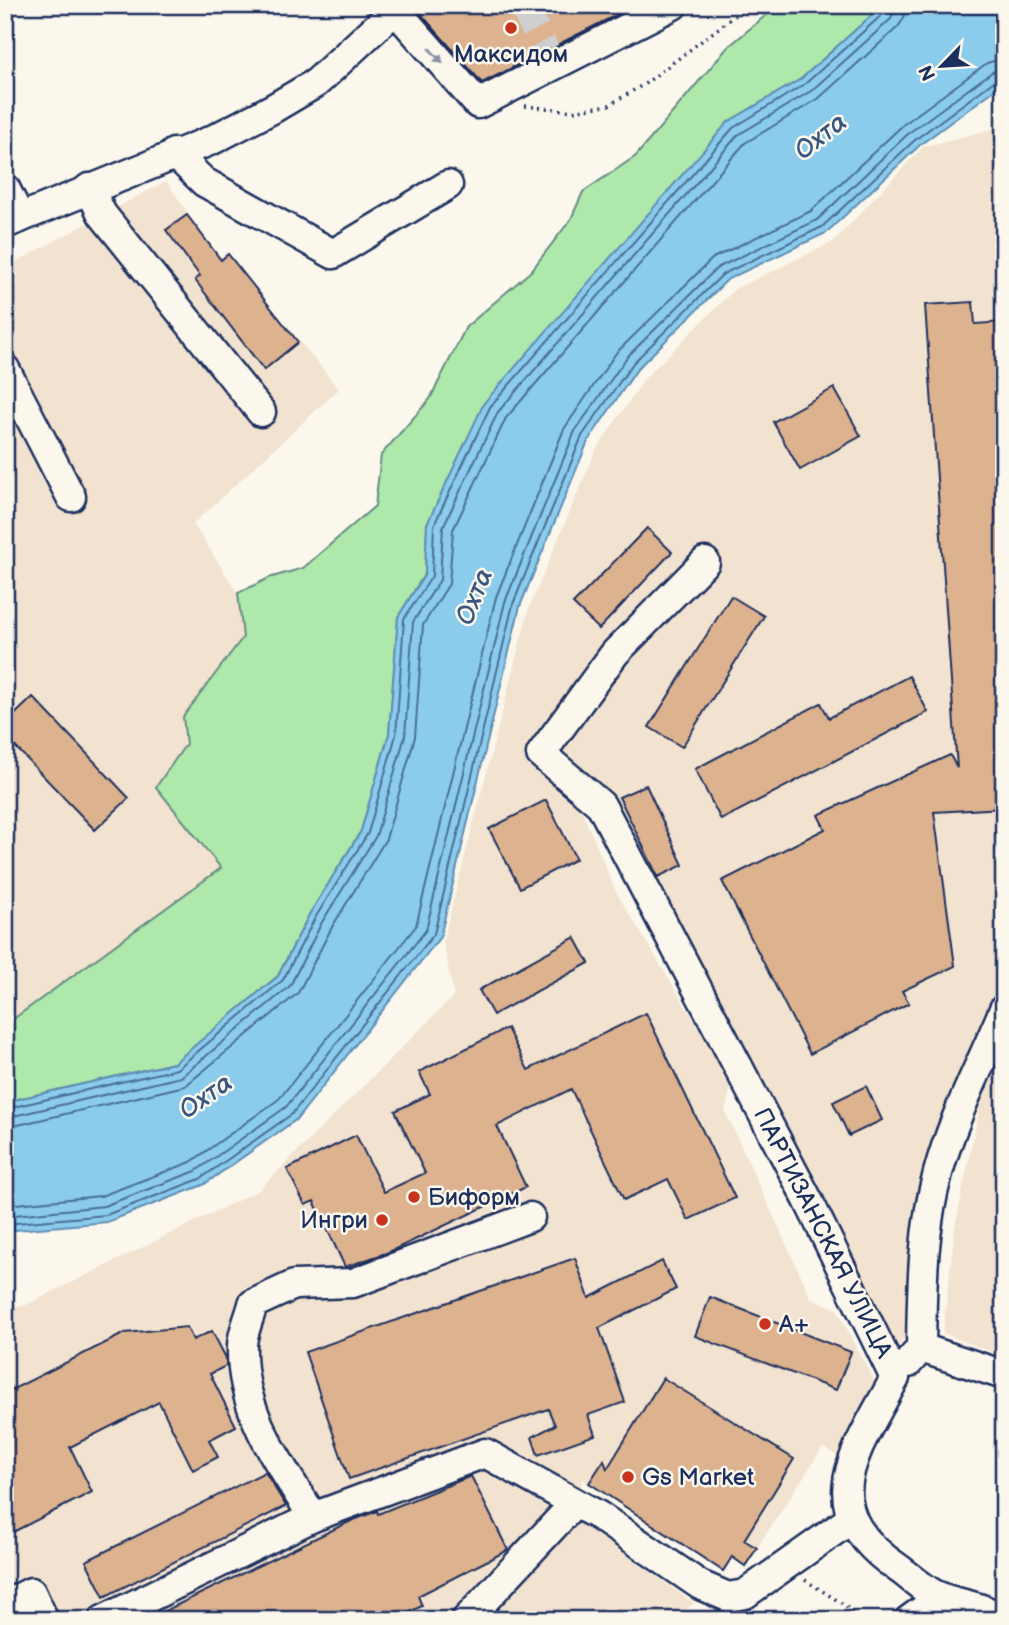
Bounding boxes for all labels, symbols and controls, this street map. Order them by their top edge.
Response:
marker: Максидом [503,20,519,36]
north arrow [908,32,978,102]
place label: Максидом [454,40,568,69]
one-way arrow [428,48,443,65]
text: N [915,61,941,84]
water label: Охта [789,107,853,167]
water label: Охта [450,564,500,630]
water label: Охта [173,1068,239,1126]
street label: ПАРТИЗАНСКАЯ УЛИЦА [747,1103,899,1363]
place label: Биформ [428,1183,520,1212]
marker: Биформ [406,1189,422,1205]
place label: Ингри [300,1206,368,1235]
marker: Ингри [374,1212,390,1228]
place label: А+ [778,1310,809,1339]
marker: А+ [757,1316,773,1332]
place label: Gs Market [642,1463,755,1492]
marker: Gs Market [620,1469,636,1485]

